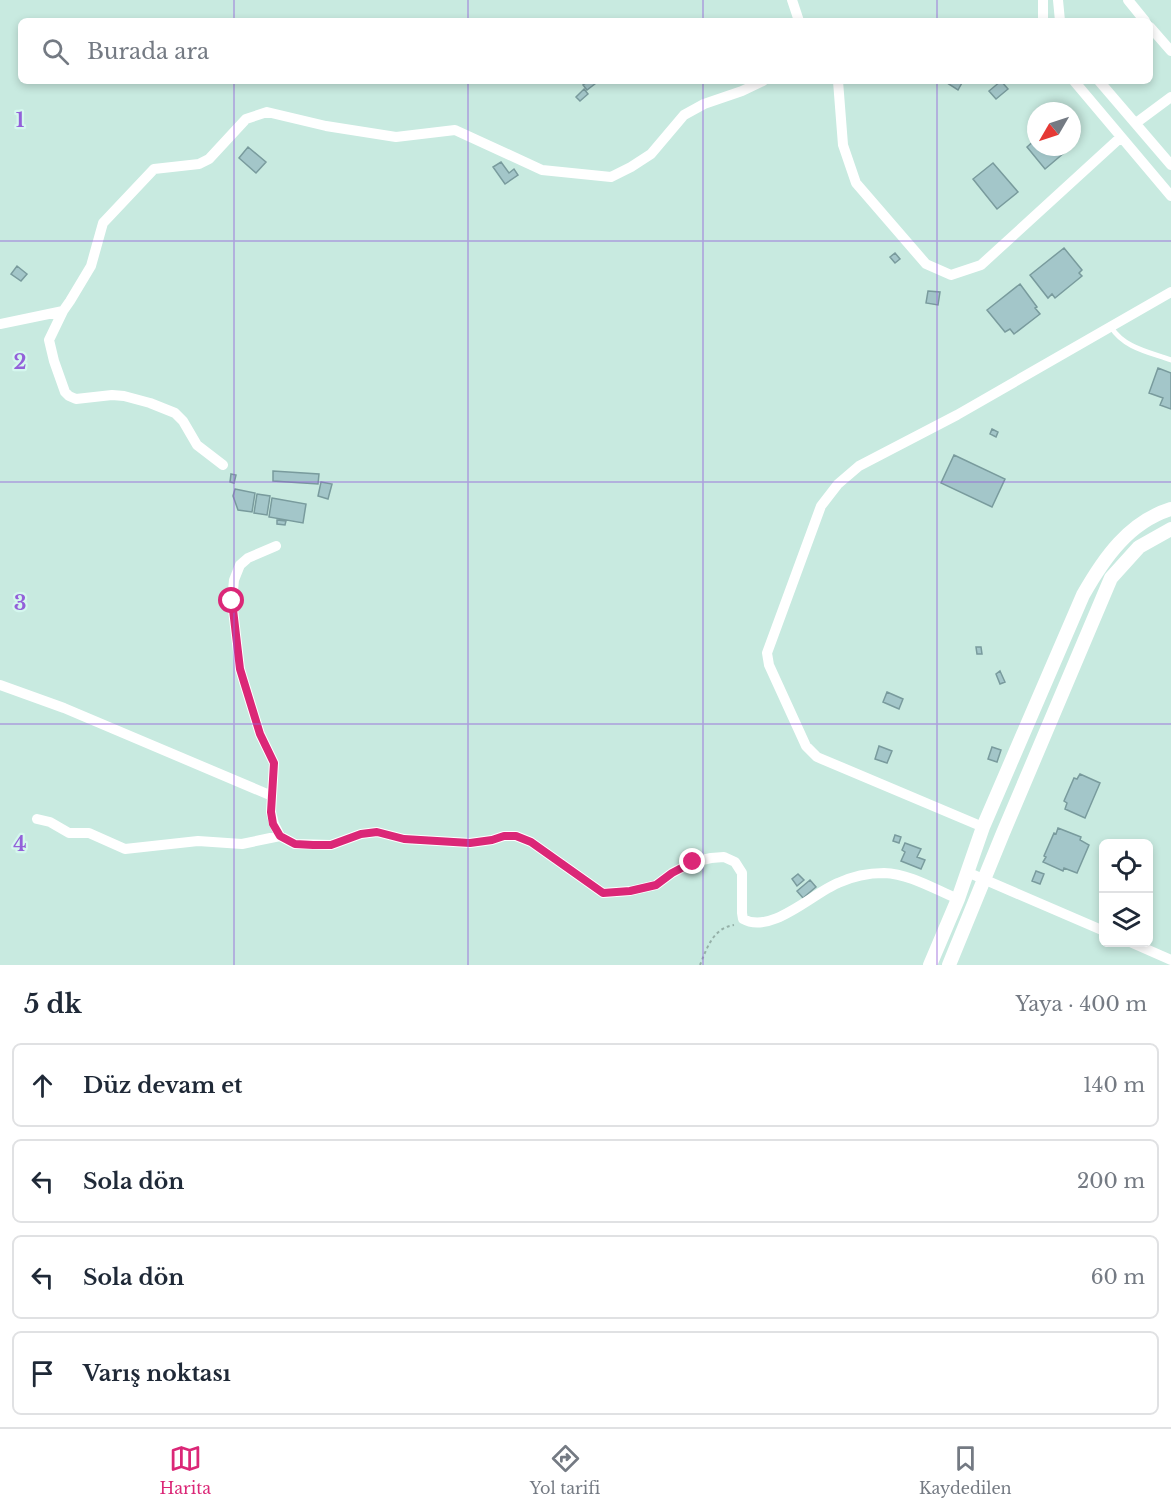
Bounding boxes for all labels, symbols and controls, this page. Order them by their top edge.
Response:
search box [18,18,1153,84]
icon: search [39,35,72,68]
text: Burada ara [87,38,209,65]
north arrow [1027,102,1081,156]
text: 1 [16,108,25,132]
text: 2 [13,350,27,374]
route start [218,587,244,613]
text: 3 [14,591,26,615]
text: 4 [13,832,27,856]
map controls [1099,839,1153,947]
button: locate [1099,839,1153,893]
route end [679,848,705,874]
button: layers [1099,893,1153,947]
text: 5 dk [24,988,82,1020]
text: Yaya · 400 m [1016,992,1147,1016]
icon: ahead [26,1069,59,1102]
text: Düz devam et [83,1072,243,1099]
text: 140 m [1083,1073,1145,1097]
icon: left [26,1165,59,1198]
text: Sola dön [83,1168,184,1195]
text: 200 m [1077,1169,1145,1193]
icon: left [26,1261,59,1294]
text: Sola dön [83,1264,184,1291]
text: 60 m [1091,1265,1145,1289]
icon: arrive [26,1357,59,1390]
text: Varış noktası [83,1360,231,1387]
tab: Harita [159,1442,211,1498]
tab: Yol tarifi [530,1442,600,1498]
tab: Kaydedilen [919,1442,1012,1498]

